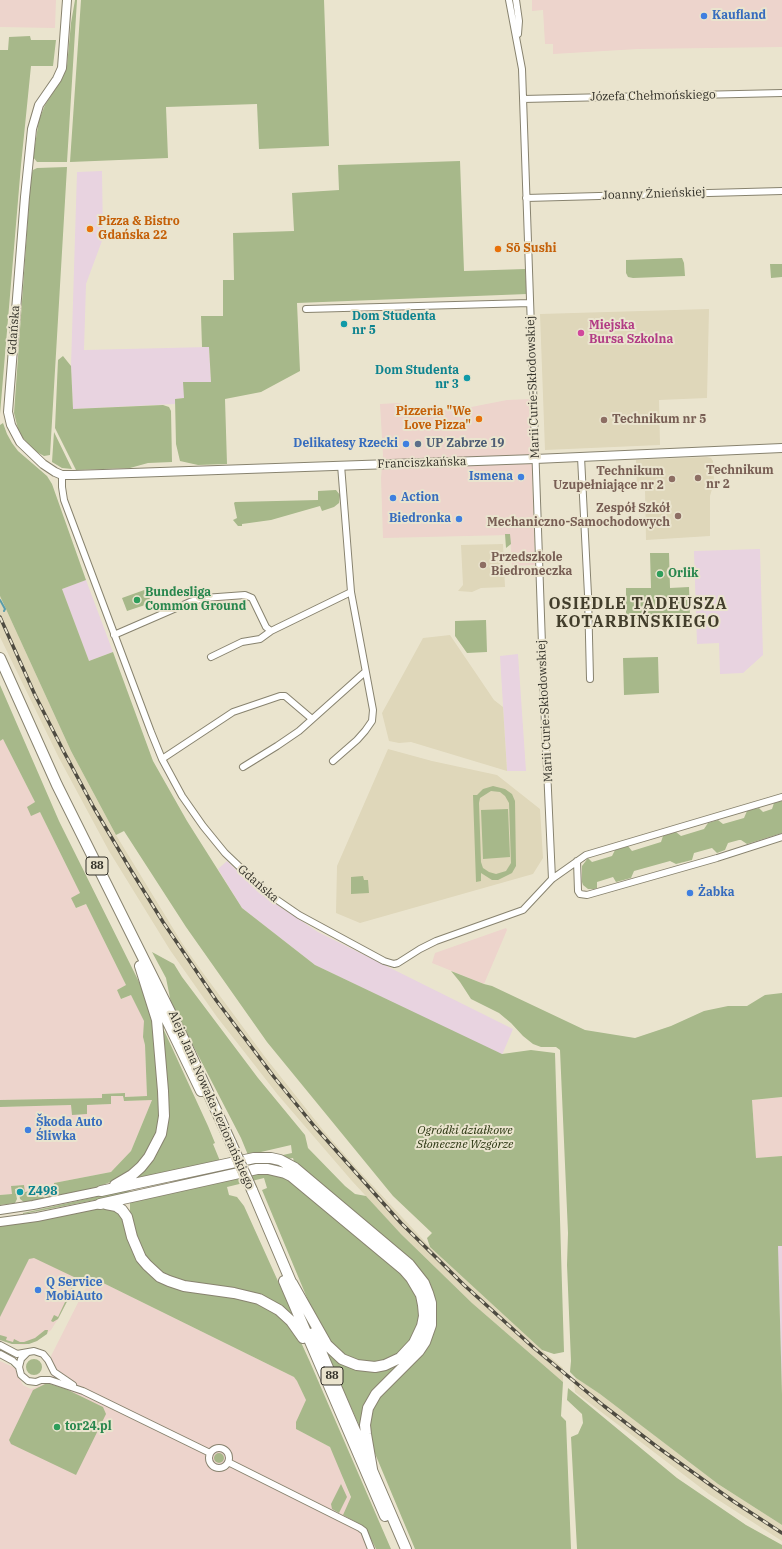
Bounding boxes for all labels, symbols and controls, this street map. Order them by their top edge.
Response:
place label: Kaufland [712,9,766,23]
marker: Kaufland [699,11,709,21]
street label: Józefa Chełmońskiego [590,88,716,104]
street label: Joanny Żnieńskiej [602,185,706,203]
place label: Pizza & Bistro Gdańska 22 [98,215,180,243]
marker: Pizza & Bistro Gdańska 22 [85,224,95,234]
place label: Sō Sushi [506,242,557,256]
marker: Sō Sushi [493,244,503,254]
street label: Gdańska [5,305,23,355]
place label: Dom Studenta nr 5 [352,310,436,338]
street label: Marii Curie-Skłodowskiej [523,315,543,459]
marker: Dom Studenta nr 5 [339,319,349,329]
place label: Miejska Bursa Szkolna [589,319,673,347]
marker: Miejska Bursa Szkolna [576,328,586,338]
place label: Dom Studenta nr 3 [375,364,459,392]
marker: Dom Studenta nr 3 [462,373,472,383]
place label: Pizzeria "We Love Pizza" [396,405,471,433]
place label: Technikum nr 5 [612,413,706,427]
marker: Pizzeria "We Love Pizza" [474,414,484,424]
marker: Technikum nr 5 [599,415,609,425]
place label: Delikatesy Rzecki [293,437,398,451]
place label: UP Zabrze 19 [426,437,505,451]
marker: Delikatesy Rzecki [401,439,411,449]
marker: UP Zabrze 19 [413,439,423,449]
street label: Franciszkańska [377,454,467,472]
place label: Technikum nr 2 [706,464,774,492]
place label: Technikum Uzupełniające nr 2 [553,465,664,493]
place label: Ismena [469,470,513,484]
marker: Ismena [516,472,526,482]
marker: Technikum nr 2 [693,473,703,483]
marker: Technikum Uzupełniające nr 2 [667,474,677,484]
place label: Action [401,491,439,505]
marker: Action [388,493,398,503]
place label: Zespół Szkół Mechaniczno-Samochodowych [487,502,670,530]
marker: Zespół Szkół Mechaniczno-Samochodowych [673,511,683,521]
place label: Biedronka [389,512,451,526]
marker: Biedronka [454,514,464,524]
place label: Przedszkole Biedroneczka [491,551,572,579]
marker: Przedszkole Biedroneczka [478,560,488,570]
place label: Orlik [668,567,698,581]
marker: Orlik [655,569,665,579]
place label: Bundesliga Common Ground [145,586,246,614]
district label: OSIEDLE TADEUSZA KOTARBIŃSKIEGO [548,594,728,632]
marker: Bundesliga Common Ground [132,595,142,605]
street label: Marii Curie-Skłodowskiej [534,639,556,783]
road number: 88 [86,857,108,875]
street label: Gdańska [235,862,281,906]
place label: Żabka [698,886,735,900]
marker: Żabka [685,888,695,898]
street label: Aleja Jana Nowaka-Jeziorańskiego [165,1009,257,1191]
place label: Škoda Auto Śliwka [36,1116,103,1144]
park label: Ogródki działkowe Słoneczne Wzgórze [417,1124,513,1152]
marker: Škoda Auto Śliwka [23,1125,33,1135]
place label: Z498 [28,1185,57,1199]
marker: Z498 [15,1187,25,1197]
place label: Q Service MobiAuto [46,1276,103,1304]
marker: Q Service MobiAuto [33,1285,43,1295]
road number: 88 [321,1367,343,1385]
place label: tor24.pl [65,1420,112,1434]
marker: tor24.pl [52,1422,62,1432]

